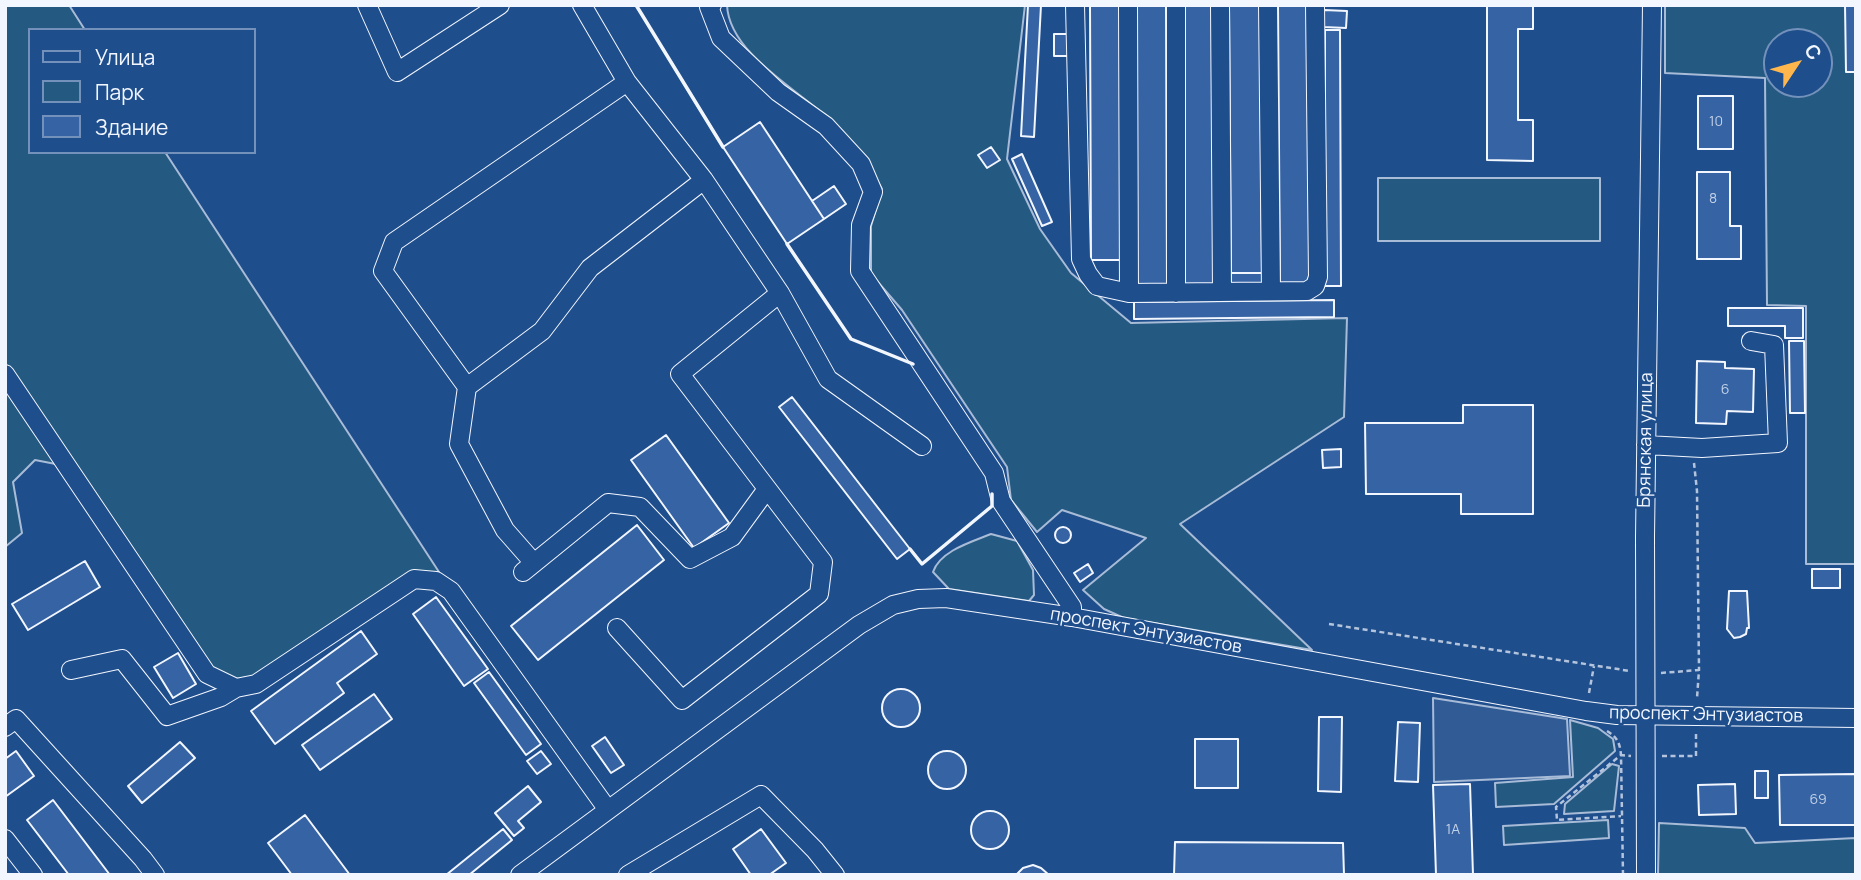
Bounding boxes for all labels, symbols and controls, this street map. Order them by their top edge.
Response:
legend [28,28,256,154]
north arrow [1763,28,1833,98]
text: С [1799,39,1828,65]
text: Улица [95,43,155,71]
text: Парк [95,78,144,106]
text: Здание [95,113,168,141]
house number: 10 [1709,114,1723,130]
house number: 8 [1709,191,1717,207]
street label: Брянская улица [1634,372,1658,508]
house number: 6 [1721,382,1729,398]
street label: проспект Энтузиастов [1049,604,1243,658]
street label: проспект Энтузиастов [1609,703,1803,727]
house number: 69 [1809,792,1827,808]
house number: 1А [1446,822,1460,838]

